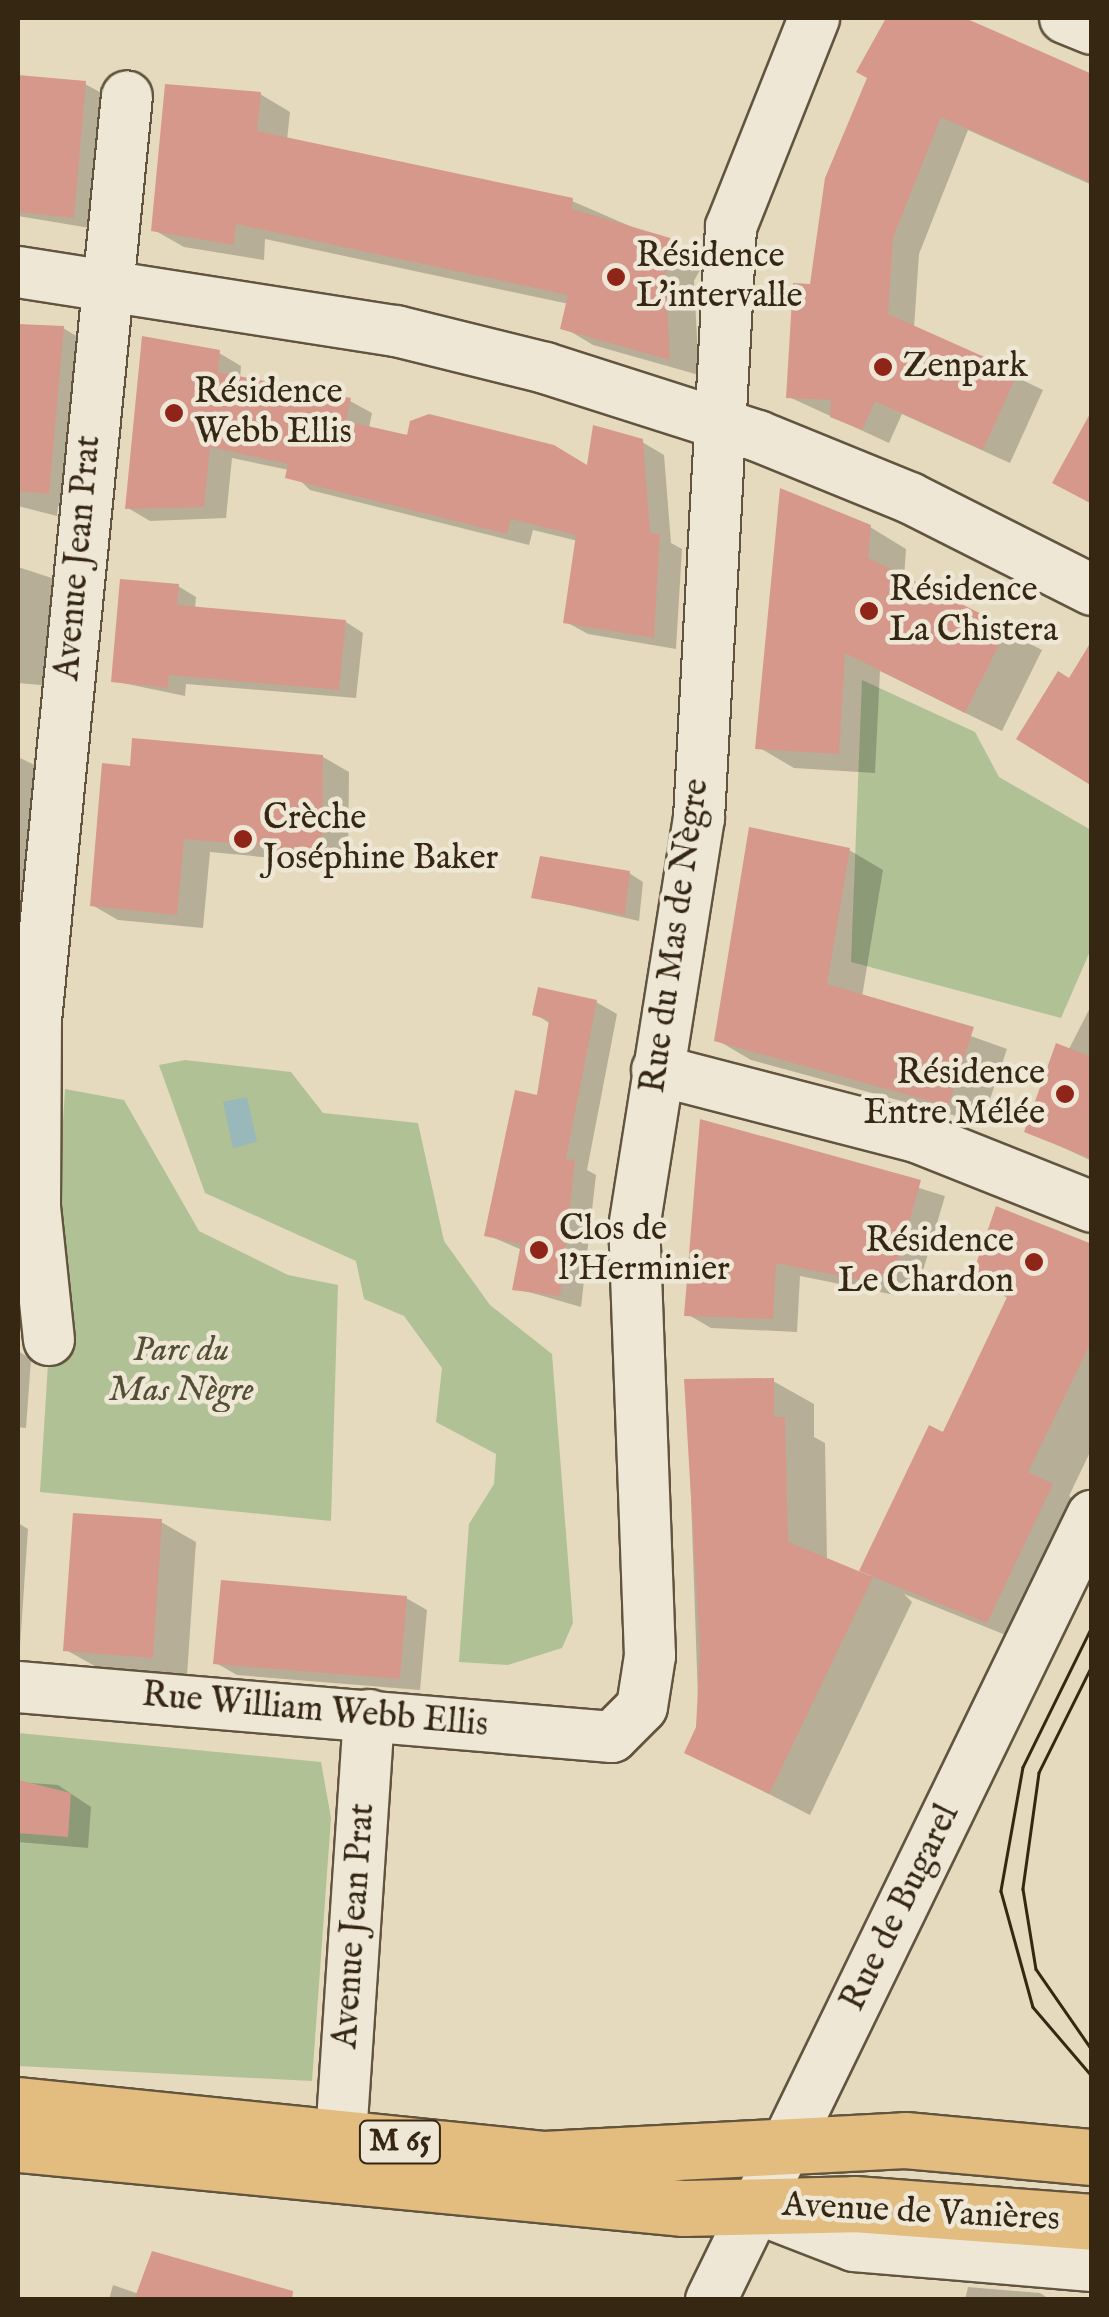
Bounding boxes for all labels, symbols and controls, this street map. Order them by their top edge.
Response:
place label: Résidence L'intervalle [636,236,803,318]
marker: Résidence L'intervalle [605,266,627,288]
place label: Zenpark [903,346,1028,388]
marker: Zenpark [872,356,894,378]
place label: Résidence Webb Ellis [194,372,352,454]
marker: Résidence Webb Ellis [163,402,185,424]
street label: Avenue Jean Prat [47,434,111,682]
place label: Résidence La Chistera [889,570,1058,652]
marker: Résidence La Chistera [858,600,880,622]
street label: Rue du Mas de Nègre [633,776,719,1096]
place label: Crèche Joséphine Baker [263,798,498,880]
marker: Crèche Joséphine Baker [232,828,254,850]
place label: Résidence Entre Mélée [863,1053,1045,1135]
marker: Résidence Entre Mélée [1054,1083,1076,1105]
place label: Clos de l'Herminier [559,1209,730,1291]
place label: Résidence Le Chardon [837,1221,1014,1303]
marker: Clos de l'Herminier [528,1239,550,1261]
marker: Résidence Le Chardon [1023,1251,1045,1273]
park label: Parc du Mas Nègre [108,1330,254,1412]
street label: Rue William Webb Ellis [140,1675,490,1747]
street label: Rue de Bugarel [833,1798,969,2018]
street label: Avenue Jean Prat [325,1802,385,2050]
road number: M 65 [358,2115,442,2169]
street label: Avenue de Vanières [781,2185,1061,2241]

